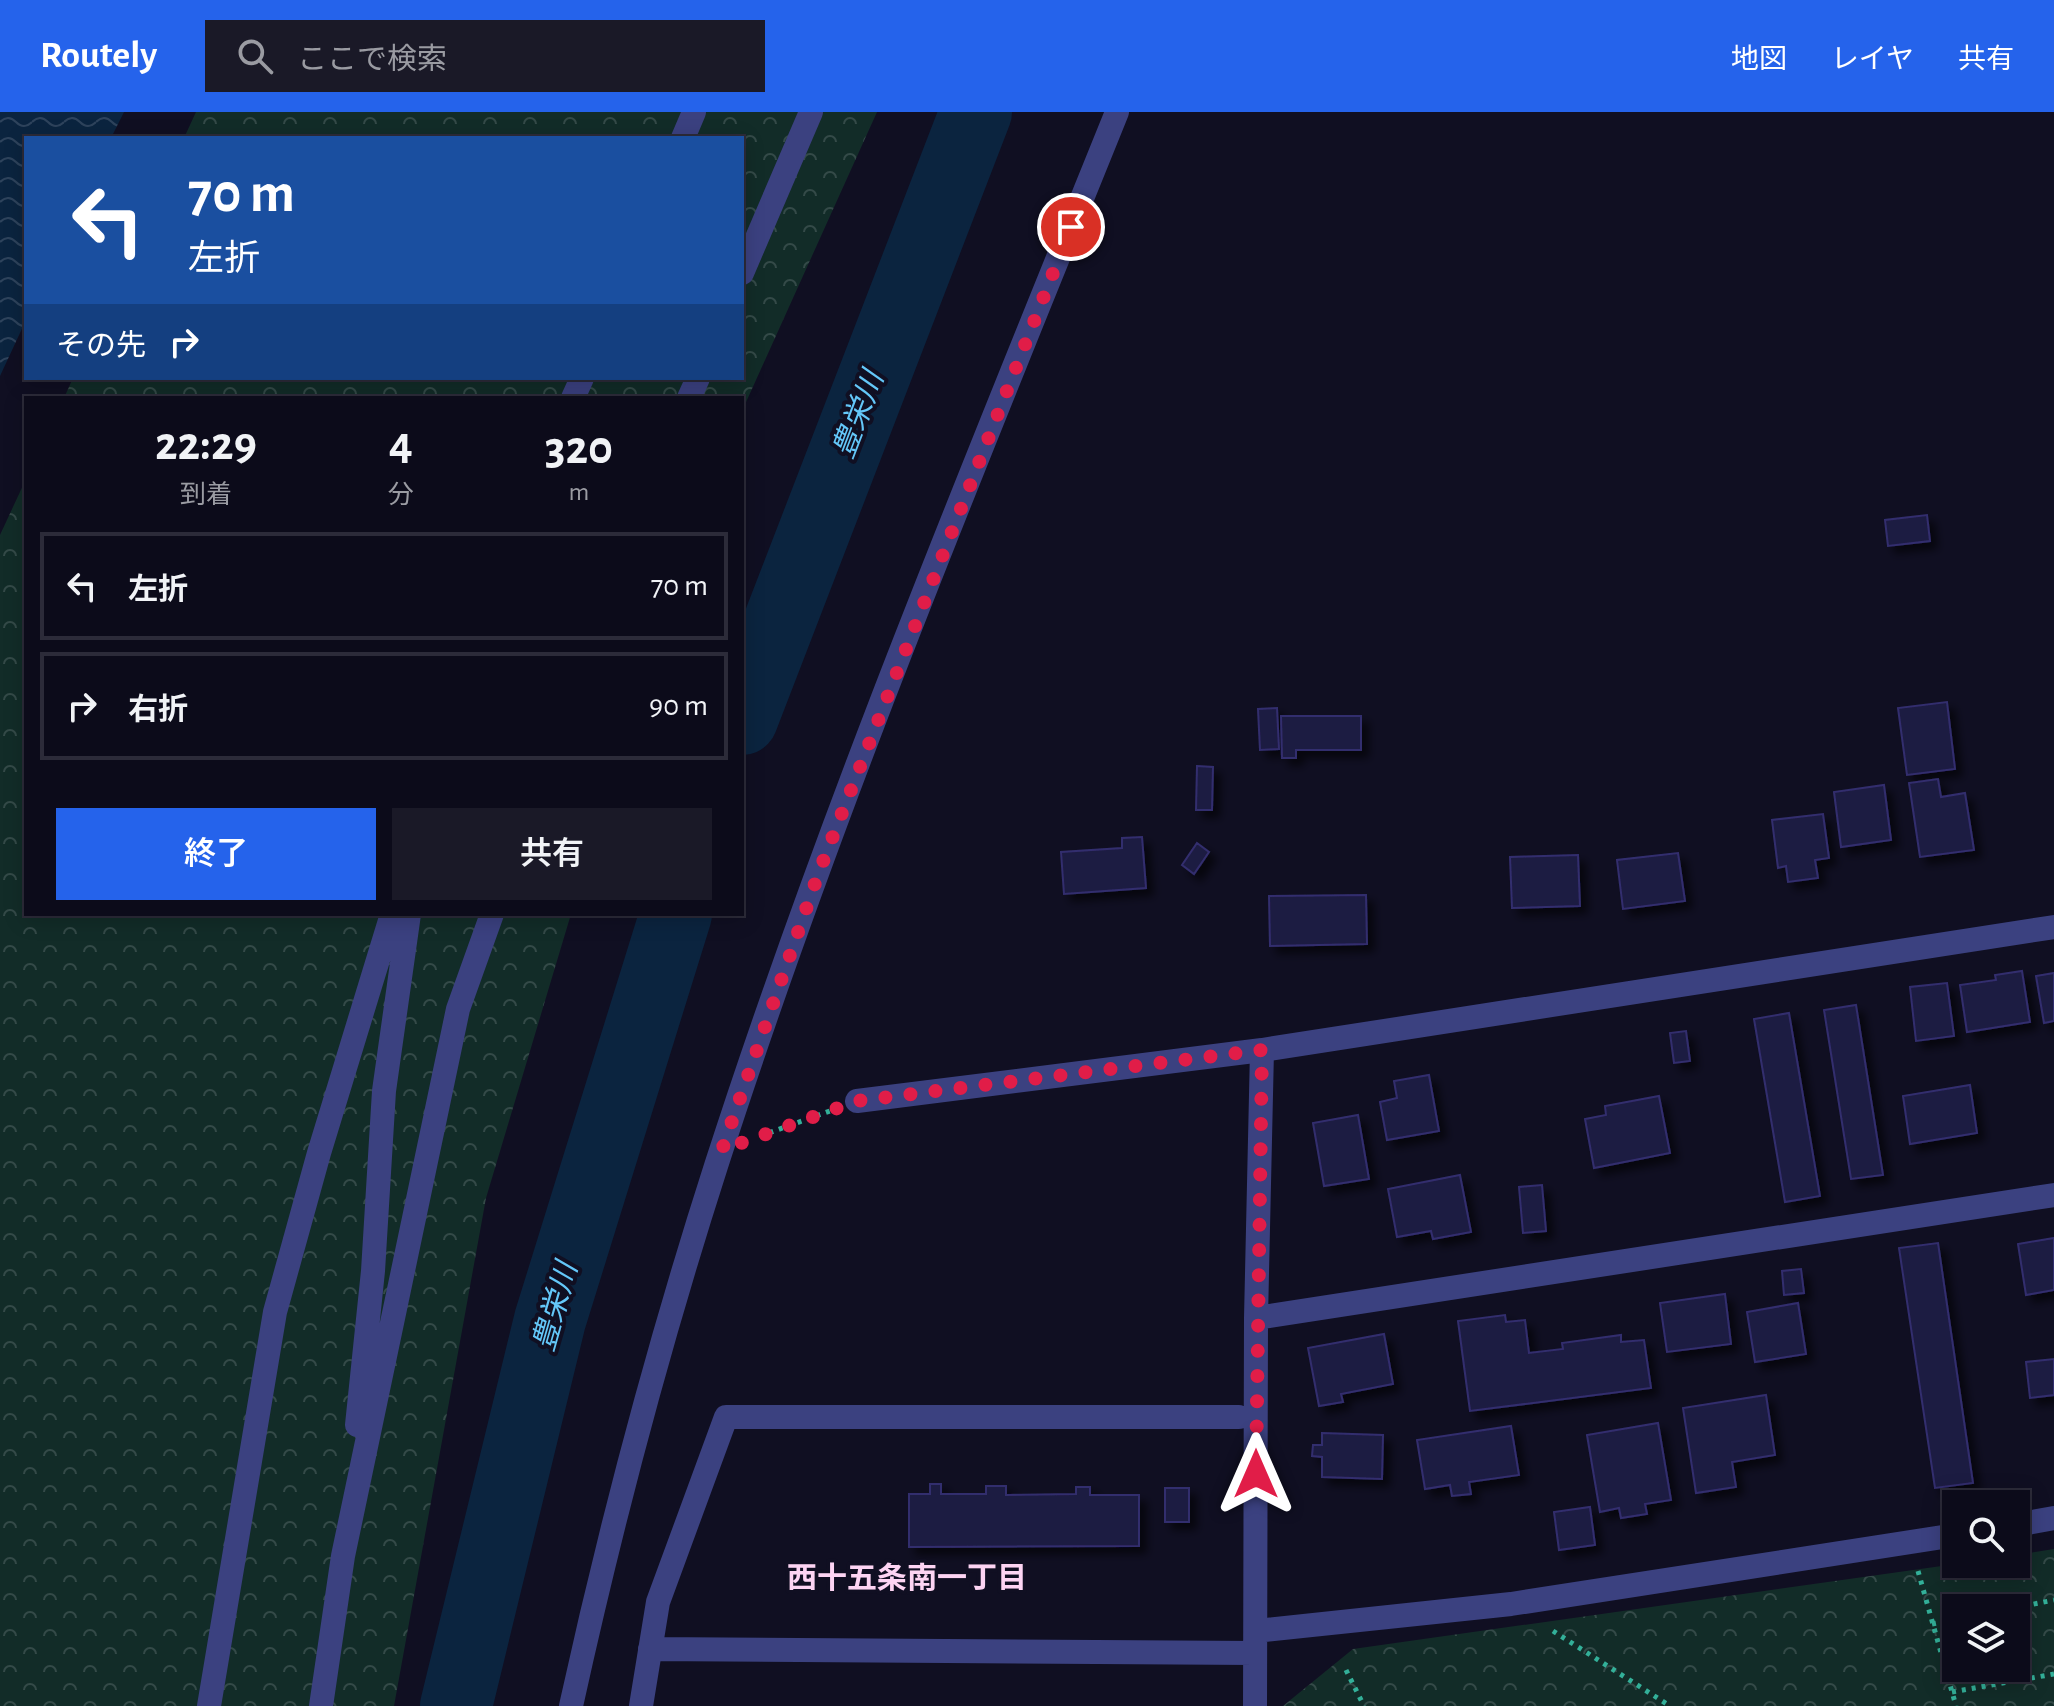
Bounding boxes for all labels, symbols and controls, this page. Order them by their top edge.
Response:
search box [205,20,765,92]
icon: search [233,34,277,78]
text: Routely [40,37,157,75]
text: ここで検索 [297,45,447,75]
text: 地図 [1731,46,1787,74]
text: レイヤ [1831,46,1914,74]
text: 共有 [1958,46,2014,74]
text: 70 m [188,166,295,222]
icon: left [56,168,160,272]
pin [1037,193,1105,261]
icon: arrive [1049,205,1093,249]
text: 左折 [188,241,260,277]
icon: right [162,320,206,364]
text: その先 [56,331,146,361]
water label: 豊栄川 [827,364,890,462]
text: 22:29 [155,421,257,469]
text: 4 [389,421,413,469]
text: 320 [545,425,613,473]
text: m [569,479,589,505]
text: 到着 [180,482,232,508]
text: 分 [388,482,414,508]
icon: left [60,564,104,608]
text: 70 m [651,571,708,601]
text: 左折 [128,575,188,605]
icon: right [60,684,104,728]
text: 90 m [649,691,708,721]
text: 右折 [128,695,188,725]
button: 終了 [56,808,376,900]
button: 共有 [392,808,712,900]
water label: 豊栄川 [527,1256,584,1354]
position arrow [1214,1432,1298,1516]
map controls [1942,1490,2030,1682]
button: search [1942,1490,2030,1578]
district label: 西十五条南一丁目 [787,1562,1027,1594]
button: layers [1942,1594,2030,1682]

